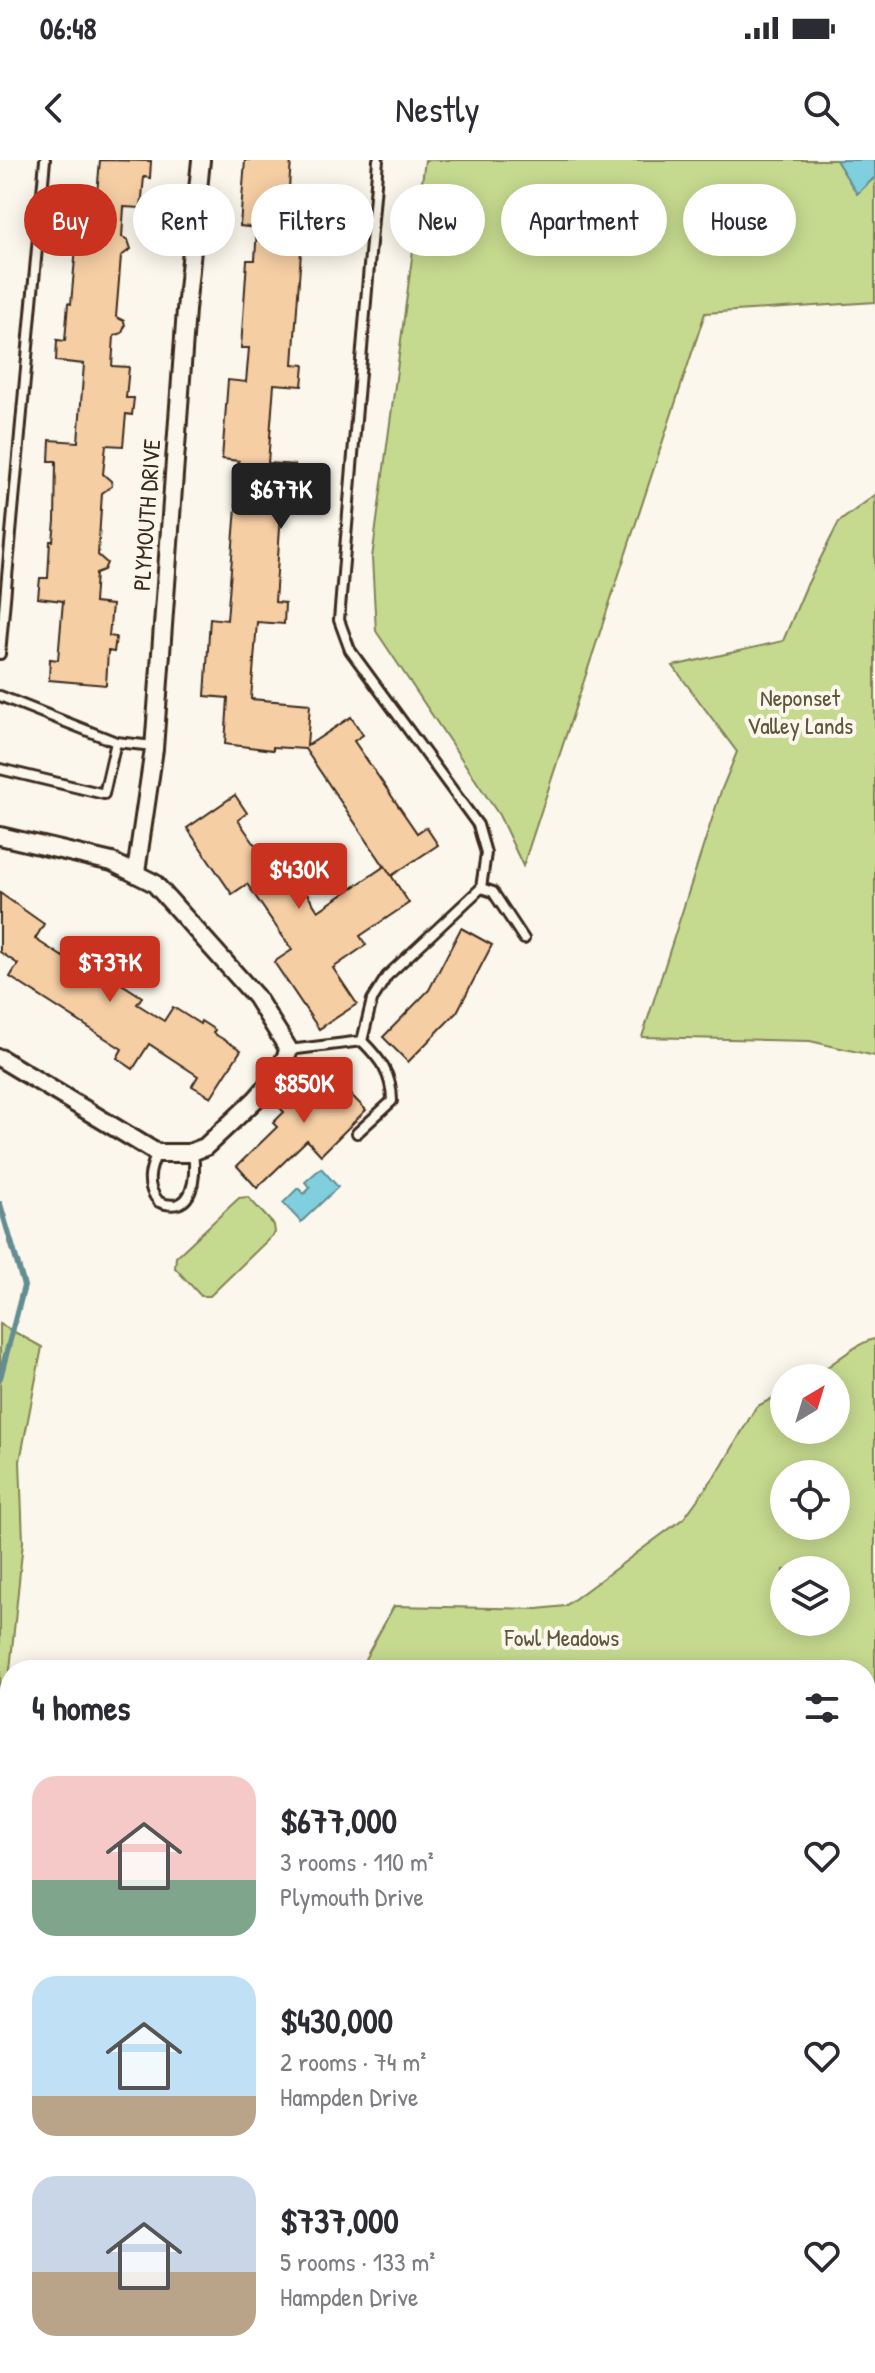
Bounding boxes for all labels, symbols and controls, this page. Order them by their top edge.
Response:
text: 06:48 [40,8,97,48]
text: Nestly [395,84,480,133]
icon: back [32,86,76,130]
icon: search [799,86,843,130]
chip: Buy [24,184,117,256]
chip: Rent [133,184,235,256]
chip: Filters [251,184,374,256]
chip: New [390,184,485,256]
chip: Apartment [501,184,667,256]
chip: House [683,184,796,256]
street label: PLYMOUTH DRIVE [125,438,167,592]
pin: $677K [225,463,337,531]
text: $677K [250,471,312,506]
park label: Neponset Valley Lands [747,681,853,741]
pin: $430K [243,843,355,911]
text: $430K [269,851,329,886]
pin: $737K [54,936,166,1004]
text: $737K [78,944,142,979]
pin: $850K [248,1057,360,1125]
text: $850K [274,1065,334,1100]
north arrow [770,1364,850,1444]
map controls [770,1364,850,1636]
button: locate [770,1460,850,1540]
button: layers [770,1556,850,1636]
park label: Fowl Meadows [504,1621,619,1653]
text: 4 homes [32,1685,130,1731]
icon: filters [800,1686,844,1730]
text: $677,000 [280,1798,397,1844]
icon: home [96,1808,192,1904]
icon: heart [800,1834,844,1878]
text: 3 rooms · 110 m² [280,1844,434,1879]
text: Plymouth Drive [280,1879,424,1914]
text: $430,000 [280,1998,393,2044]
icon: home [96,2008,192,2104]
icon: heart [800,2034,844,2078]
text: 2 rooms · 74 m² [280,2044,426,2079]
text: Hampden Drive [280,2079,418,2114]
text: $737,000 [280,2198,399,2244]
icon: home [96,2208,192,2304]
icon: heart [800,2234,844,2278]
text: 5 rooms · 133 m² [280,2244,435,2279]
text: Hampden Drive [280,2279,418,2314]

